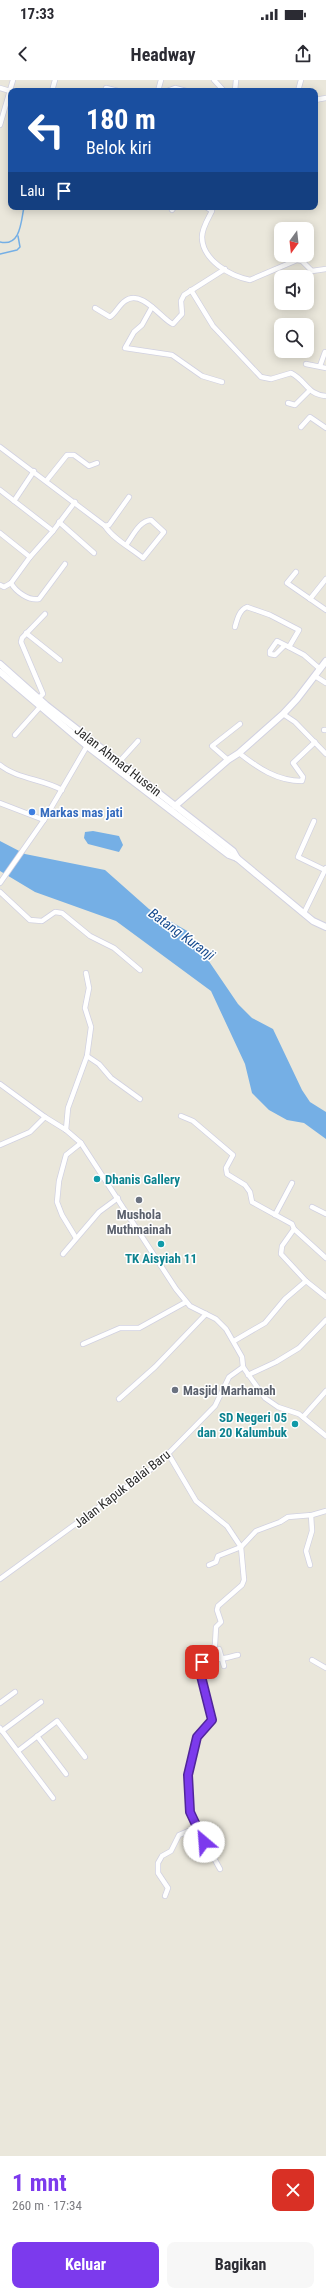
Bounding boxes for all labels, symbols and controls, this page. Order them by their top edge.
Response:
text: 17:33 [20,5,54,23]
icon: back [12,43,34,65]
icon: share [292,43,314,65]
text: Headway [131,44,195,65]
text: 180 m [86,103,156,136]
icon: left [20,104,72,156]
text: Belok kiri [86,137,152,158]
icon: arrive [53,180,75,202]
text: Lalu [20,182,45,200]
north arrow [274,222,314,262]
map controls [274,222,314,358]
button: sound [274,270,314,310]
button: search [274,318,314,358]
street label: Jalan Ahmad Husein [72,722,164,800]
place label: Markas mas jati [40,805,123,820]
marker: Markas mas jati [27,807,37,817]
water label: Batang Kuranji [146,905,219,964]
place label: Dhanis Gallery [105,1172,180,1187]
marker: Dhanis Gallery [92,1174,102,1184]
marker: Mushola Muthmainah [134,1195,144,1205]
place label: Mushola Muthmainah [107,1207,171,1237]
marker: TK Aisyiah 11 [156,1239,166,1249]
place label: TK Aisyiah 11 [125,1251,197,1266]
place label: Masjid Marhamah [183,1383,276,1398]
marker: Masjid Marhamah [170,1385,180,1395]
place label: SD Negeri 05 dan 20 Kalumbuk [197,1410,288,1440]
marker: SD Negeri 05 dan 20 Kalumbuk [290,1419,300,1429]
street label: Jalan Kapuk Balai Baru [71,1447,173,1531]
pin [185,1645,219,1679]
icon: arrive [191,1651,213,1673]
position arrow [183,1821,225,1863]
text: 1 mnt [12,2169,67,2197]
button: close [272,2169,314,2211]
text: 260 m · 17:34 [12,2198,82,2213]
button: Keluar [12,2242,159,2288]
button: Bagikan [167,2242,314,2288]

